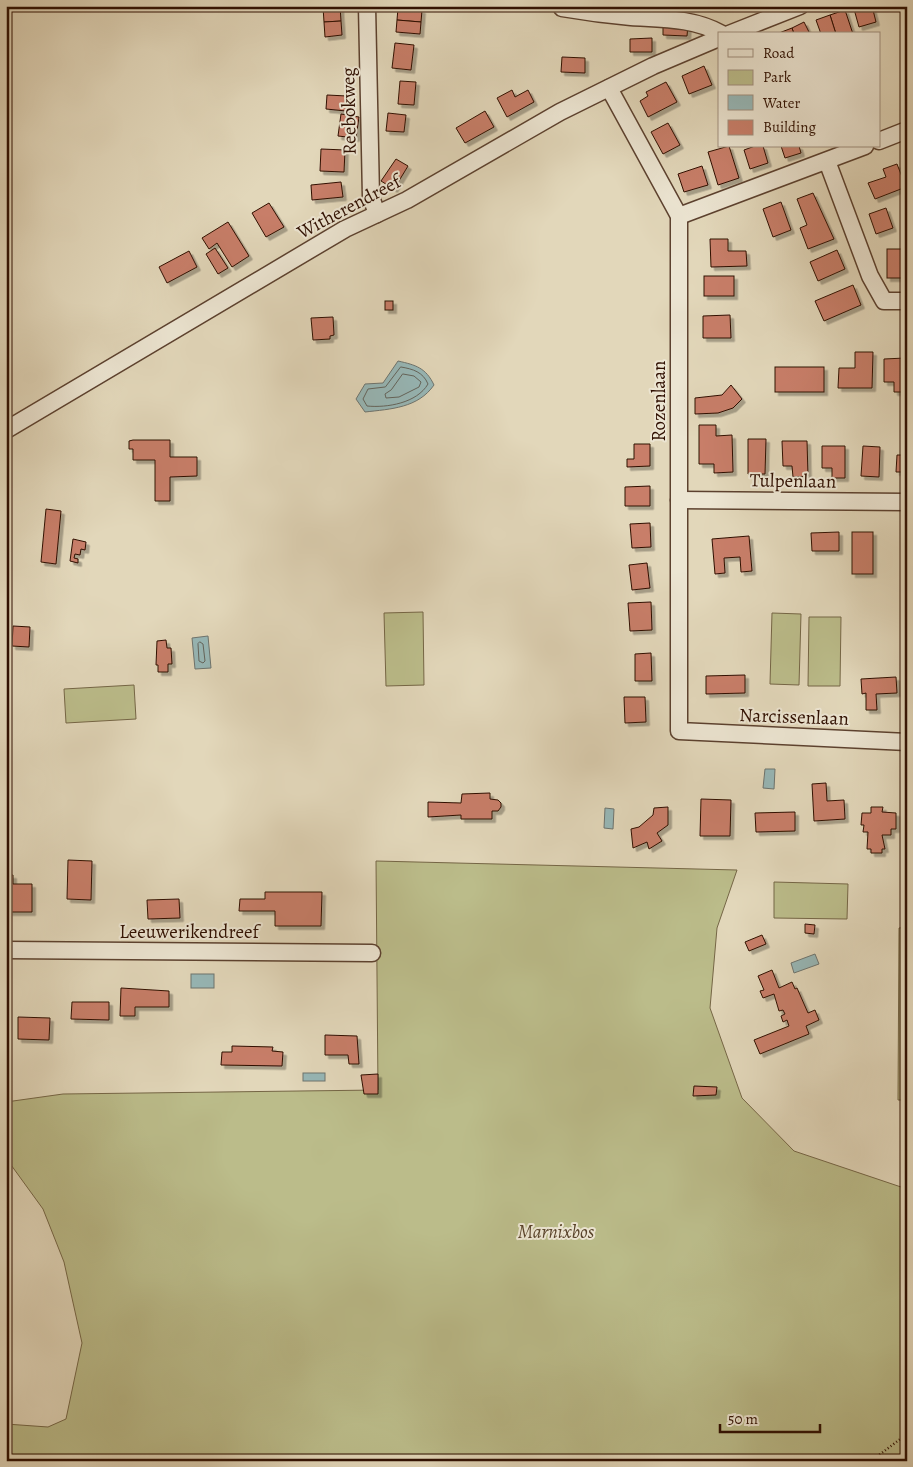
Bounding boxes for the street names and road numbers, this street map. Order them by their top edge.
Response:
street label: Reebokweg [335,67,363,155]
street label: Witherendreef [292,168,408,246]
street label: Rozenlaan [646,361,672,441]
street label: Tulpenlaan [750,467,836,495]
street label: Narcissenlaan [739,702,849,732]
street label: Leeuwerikendreef [119,919,262,945]

